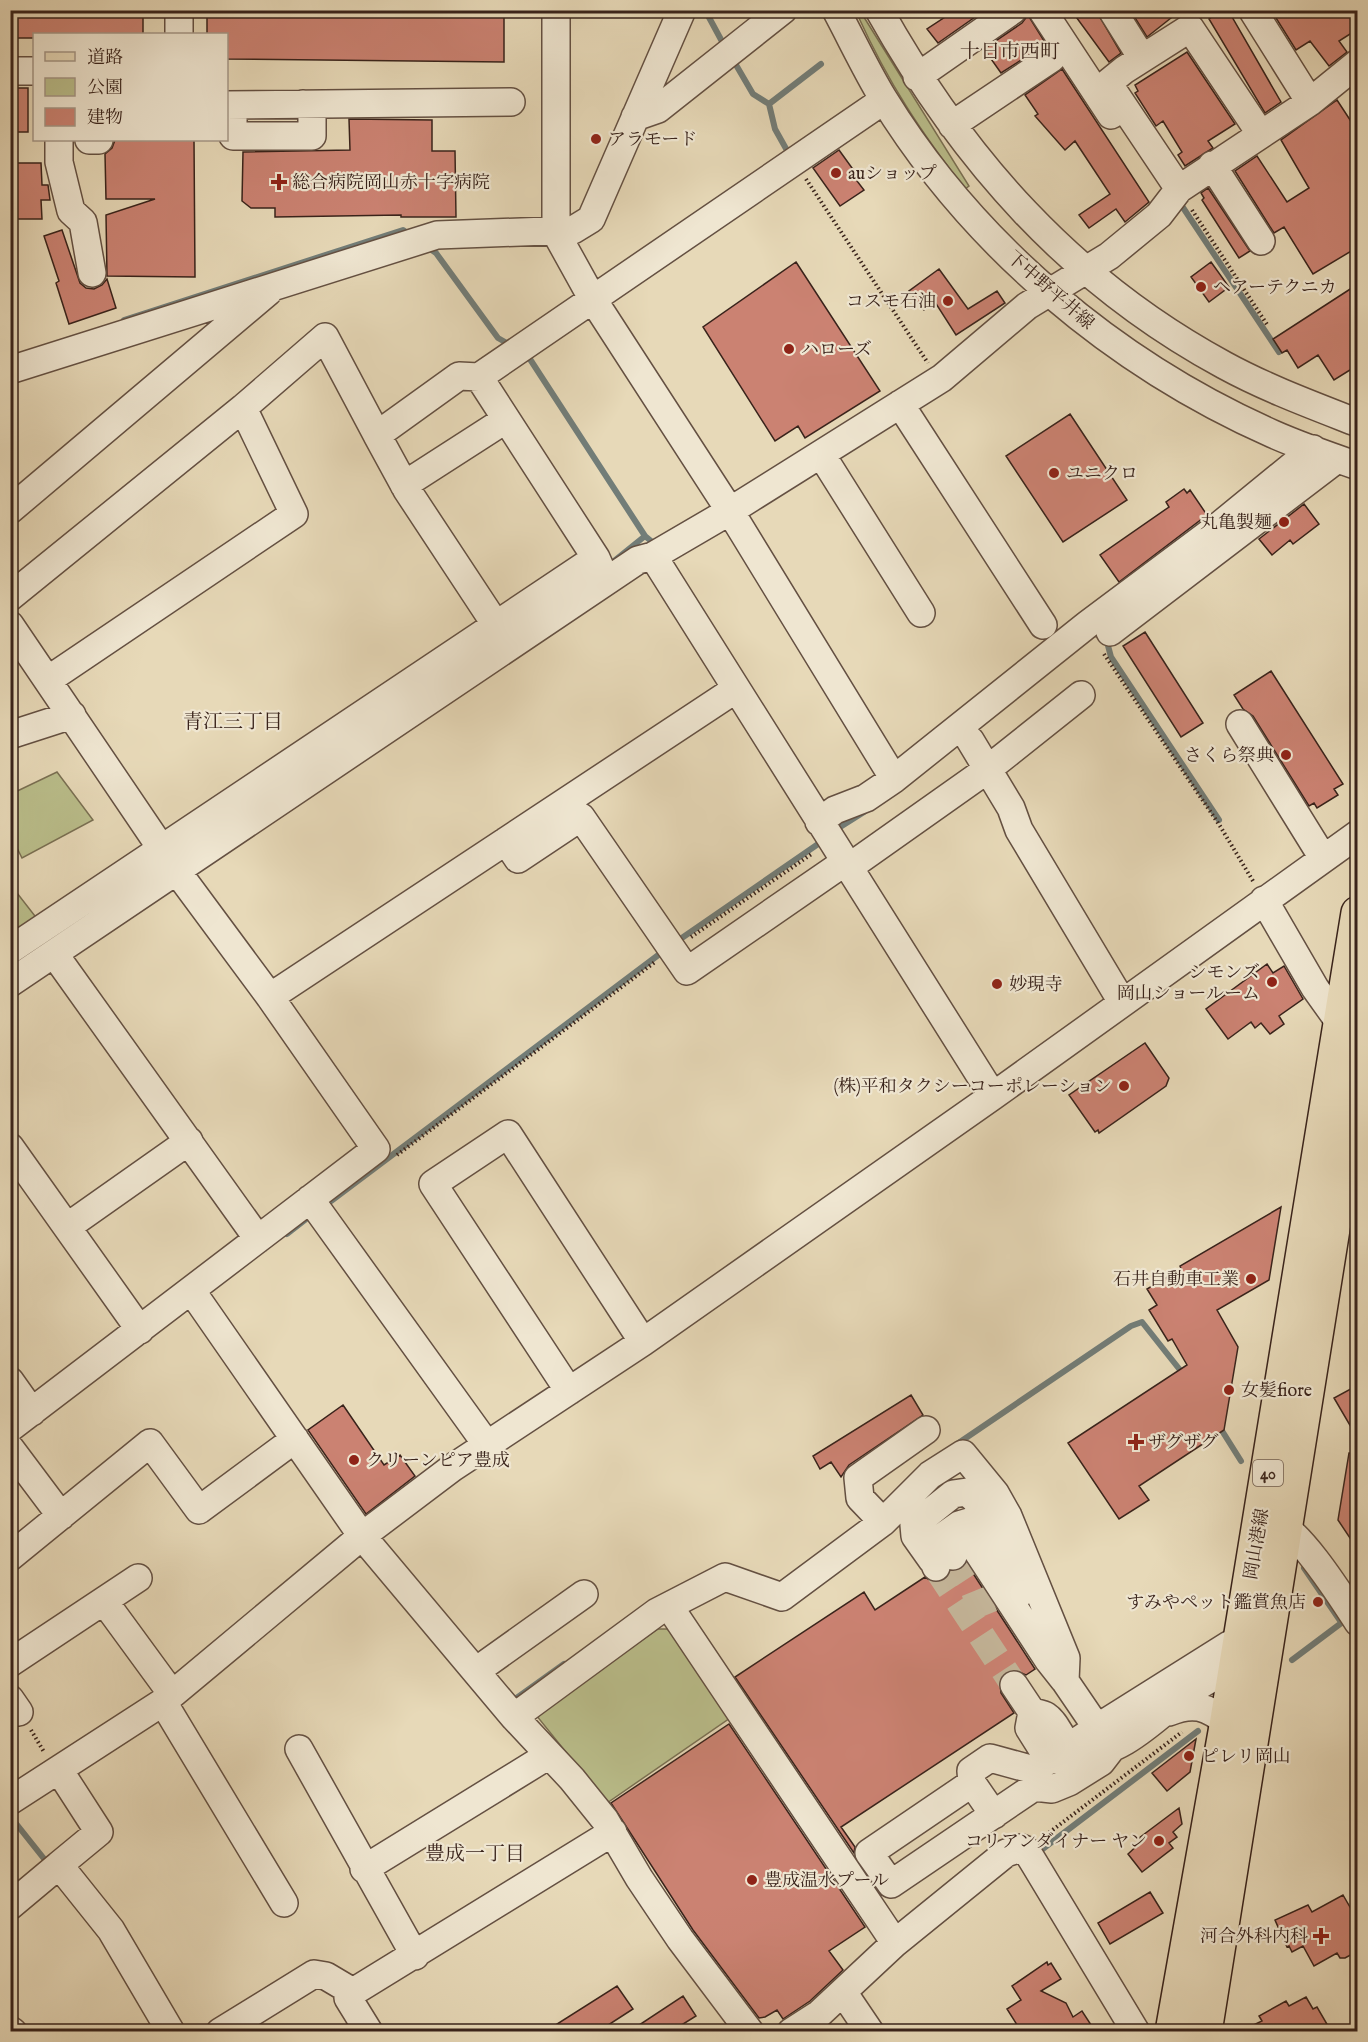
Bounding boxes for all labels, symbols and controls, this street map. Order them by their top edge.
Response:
legend [33,33,228,141]
district label: 十日市西町 [960,40,1060,65]
text: 道路 [87,47,123,70]
text: 公園 [87,77,123,100]
text: 建物 [87,107,123,130]
place label: アラモード [608,129,697,152]
marker: アラモード [589,132,603,146]
place label: auショップ [848,163,937,186]
marker: auショップ [829,166,843,180]
place label: 総合病院岡山赤十字病院 [292,172,490,195]
marker: 総合病院岡山赤十字病院 [270,173,288,191]
street label: 下中野平井線 [1002,247,1098,335]
place label: ヘアーテクニカ [1213,277,1337,300]
marker: ヘアーテクニカ [1194,280,1208,294]
place label: コスモ石油 [846,291,936,314]
marker: コスモ石油 [941,294,955,308]
place label: ハローズ [801,339,872,362]
marker: ハローズ [782,342,796,356]
place label: ユニクロ [1066,463,1138,486]
marker: ユニクロ [1047,466,1061,480]
place label: 丸亀製麺 [1200,512,1272,535]
marker: 丸亀製麺 [1277,515,1291,529]
district label: 青江三丁目 [183,710,283,735]
place label: さくら祭典 [1184,745,1274,768]
marker: さくら祭典 [1279,748,1293,762]
place label: シモンズ 岡山ショールーム [1117,962,1260,1006]
place label: 妙現寺 [1009,974,1063,997]
marker: シモンズ 岡山ショールーム [1265,975,1279,989]
marker: 妙現寺 [990,977,1004,991]
place label: (株)平和タクシーコーポレーション [834,1076,1112,1099]
marker: (株)平和タクシーコーポレーション [1117,1079,1131,1093]
place label: 石井自動車工業 [1113,1269,1239,1292]
marker: 石井自動車工業 [1244,1272,1258,1286]
place label: 女髪fiore [1241,1380,1312,1403]
marker: 女髪fiore [1222,1383,1236,1397]
place label: ザグザグ [1148,1432,1219,1455]
marker: ザグザグ [1129,1435,1143,1449]
place label: クリーンピア豊成 [366,1450,510,1473]
marker: クリーンピア豊成 [347,1453,361,1467]
road number: 40 [1253,1460,1283,1486]
street label: 岡山港線 [1240,1507,1275,1582]
place label: すみやペット鑑賞魚店 [1126,1592,1306,1615]
marker: すみやペット鑑賞魚店 [1311,1595,1325,1609]
place label: ピレリ岡山 [1201,1746,1291,1769]
marker: ピレリ岡山 [1182,1749,1196,1763]
place label: コリアンダイナー ヤン [965,1831,1147,1854]
marker: コリアンダイナー ヤン [1152,1834,1166,1848]
district label: 豊成一丁目 [425,1842,525,1867]
place label: 豊成温水プール [764,1870,889,1893]
marker: 豊成温水プール [745,1873,759,1887]
place label: 河合外科内科 [1200,1926,1308,1949]
marker: 河合外科内科 [1312,1927,1330,1945]

